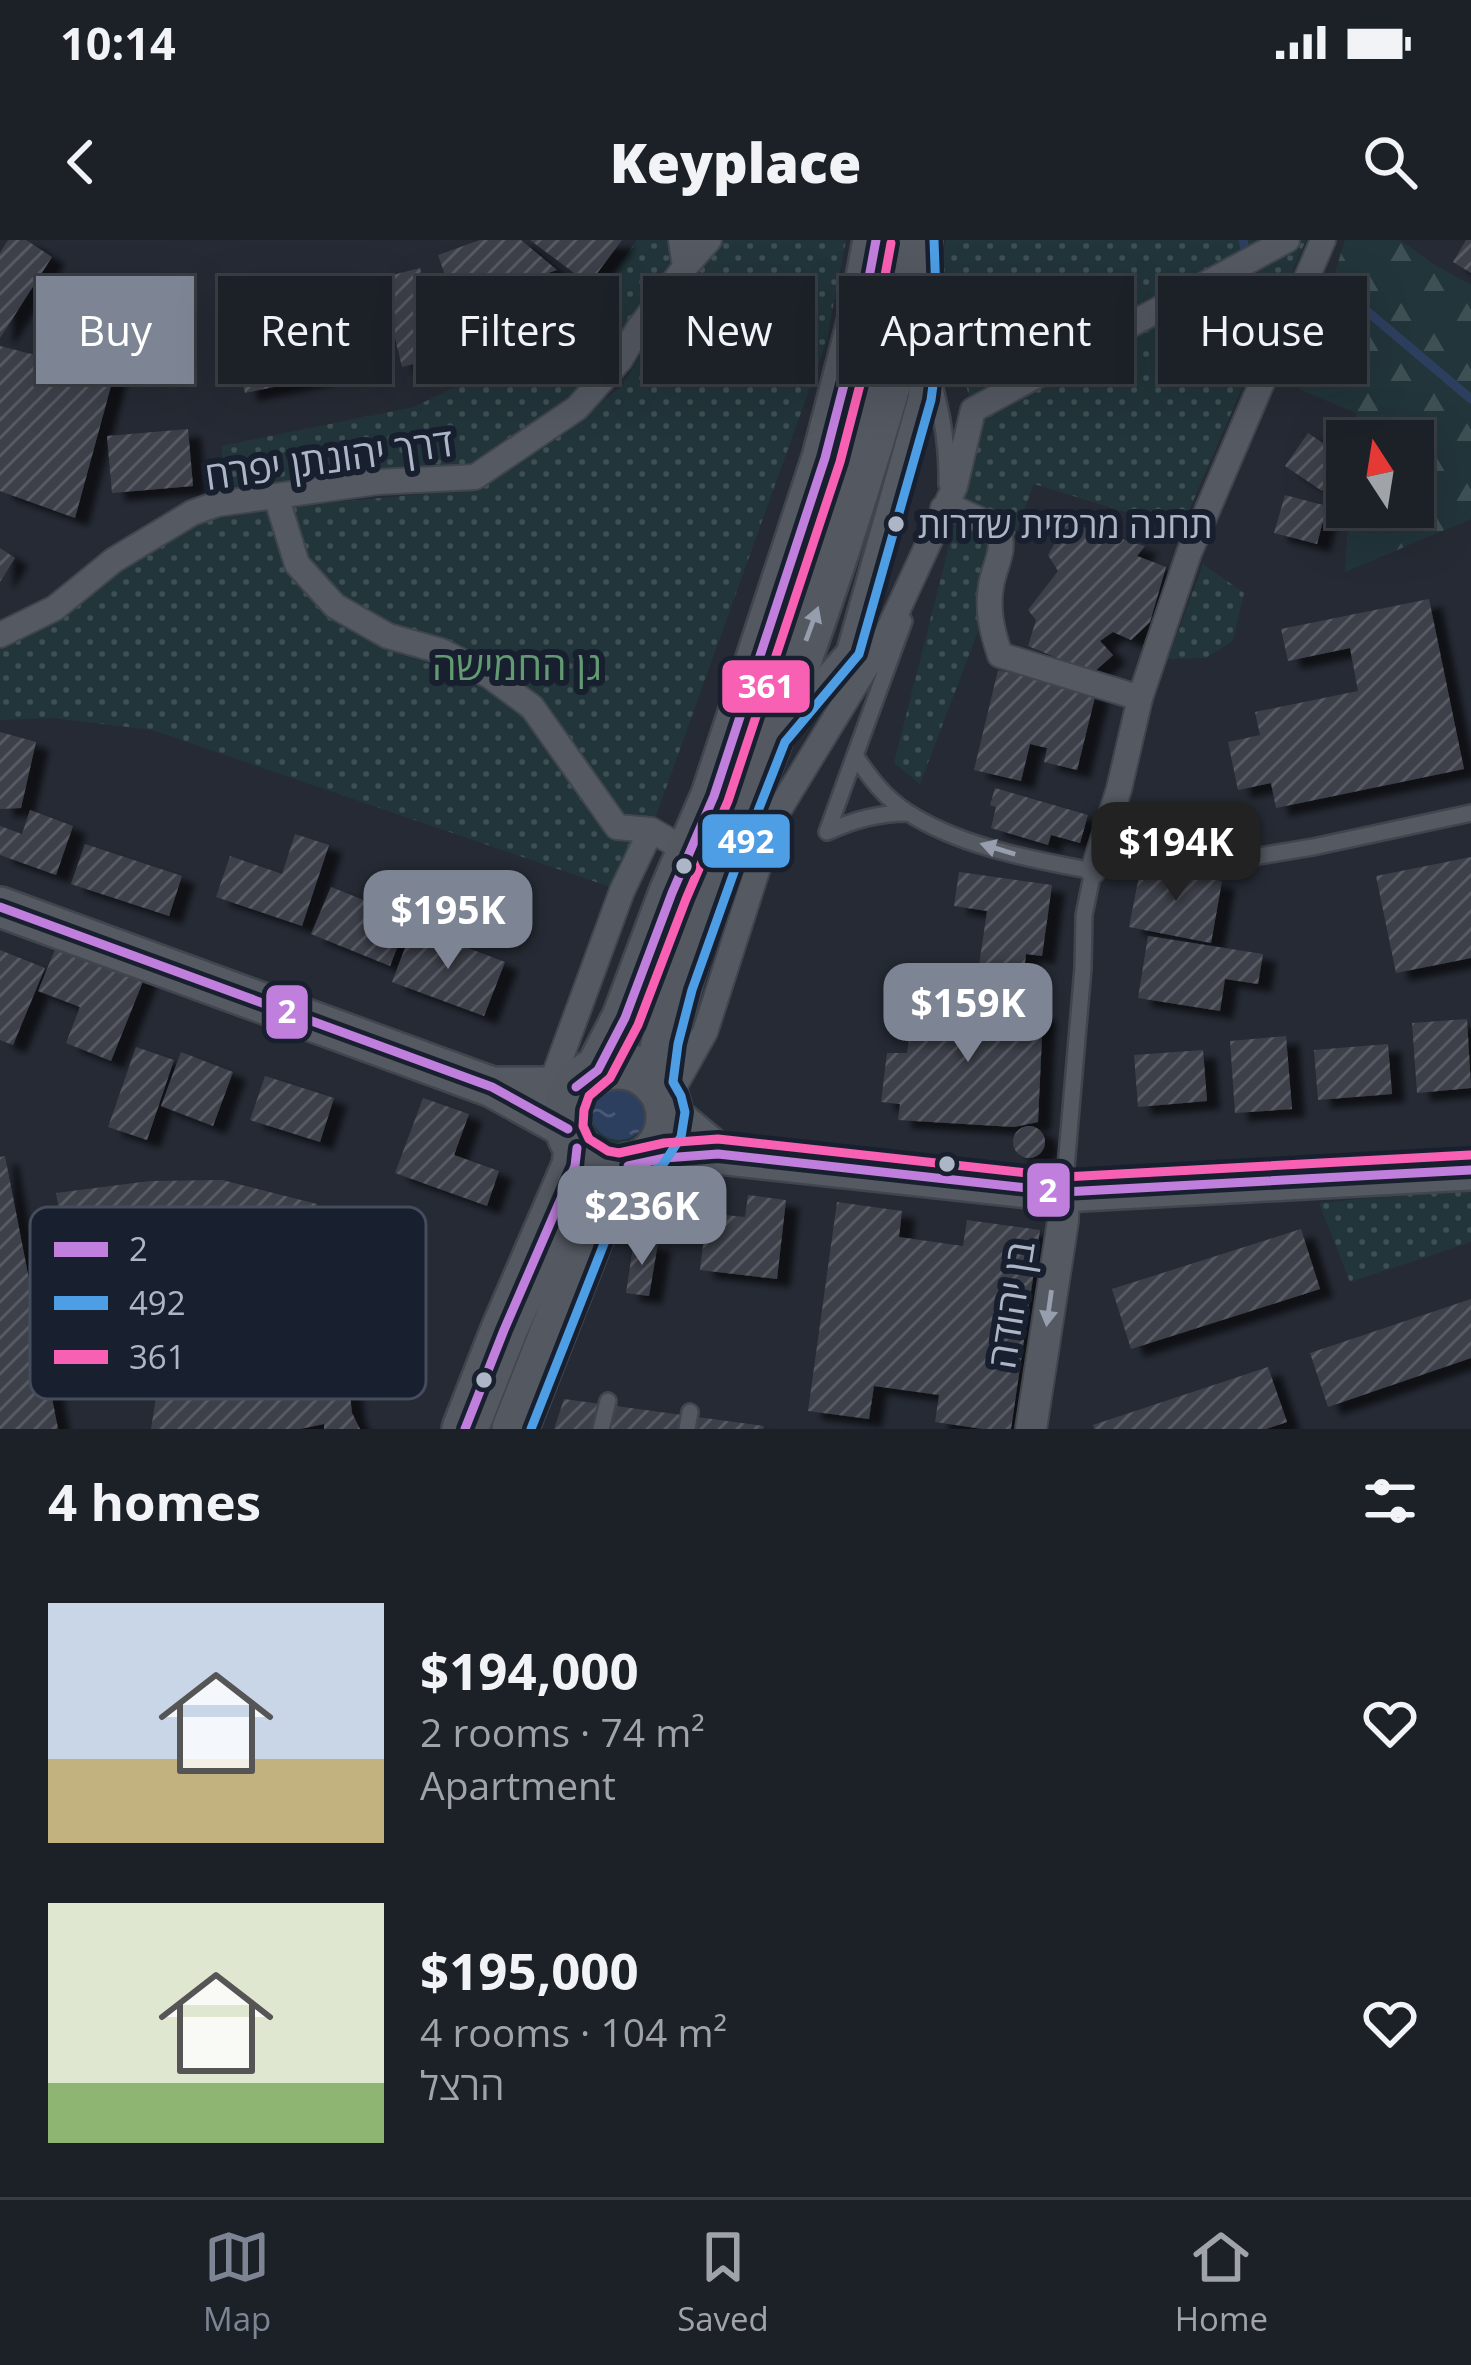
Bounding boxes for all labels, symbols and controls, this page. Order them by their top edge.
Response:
text: 10:14 [60,12,176,73]
text: Keyplace [610,125,861,199]
icon: back [48,129,114,195]
icon: search [1357,129,1423,195]
chip: Buy [36,276,194,384]
chip: Rent [218,276,392,384]
chip: Filters [416,276,619,384]
chip: New [643,276,815,384]
chip: Apartment [839,276,1134,384]
chip: House [1158,276,1367,384]
street label: דרך יהונתן יפרח [201,414,456,501]
north arrow [1326,420,1434,528]
map controls [1326,420,1434,528]
place label: תחנה מרכזית שדרות [918,500,1213,549]
marker: תחנה מרכזית שדרות [885,513,907,535]
one-way arrow [804,606,823,642]
park label: גן החמישה [432,638,602,691]
line badge: 361 [720,658,812,715]
text: 361 [738,663,794,708]
pin: $194K [1092,802,1260,904]
line badge: 492 [700,812,792,870]
text: $194K [1118,814,1234,867]
text: 492 [718,818,774,863]
one-way arrow [979,839,1016,857]
unlabelled marker [673,855,695,877]
pin: $195K [364,870,532,972]
text: $195K [390,882,506,935]
pin: $159K [884,963,1052,1065]
text: $159K [910,975,1026,1028]
line badge: 2 [264,983,310,1041]
text: 2 [278,988,296,1033]
unlabelled marker [936,1153,958,1175]
line badge: 2 [1025,1161,1072,1219]
pin: $236K [558,1166,726,1268]
text: 2 [1039,1167,1057,1212]
text: $236K [584,1178,700,1231]
legend [30,1207,426,1399]
text: 2 [129,1226,148,1271]
street label: בן יהודה [973,1237,1046,1372]
text: 492 [129,1280,186,1325]
one-way arrow [1039,1290,1058,1327]
text: 361 [129,1334,186,1379]
unlabelled marker [473,1369,495,1391]
text: 4 homes [48,1466,261,1536]
icon: filters [1357,1468,1423,1534]
text: $194,000 [420,1635,639,1705]
icon: home [144,1651,288,1795]
icon: heart [1357,1690,1423,1756]
text: 2 rooms · 74 m² [420,1705,705,1758]
text: Apartment [420,1758,616,1811]
text: $195,000 [420,1935,639,2005]
icon: home [144,1951,288,2095]
icon: heart [1357,1990,1423,2056]
text: 4 rooms · 104 m² [420,2005,727,2058]
text: הרצל [420,2058,505,2111]
tab: Map [203,2224,271,2341]
tab: Saved [677,2224,769,2341]
tab: Home [1175,2224,1268,2341]

